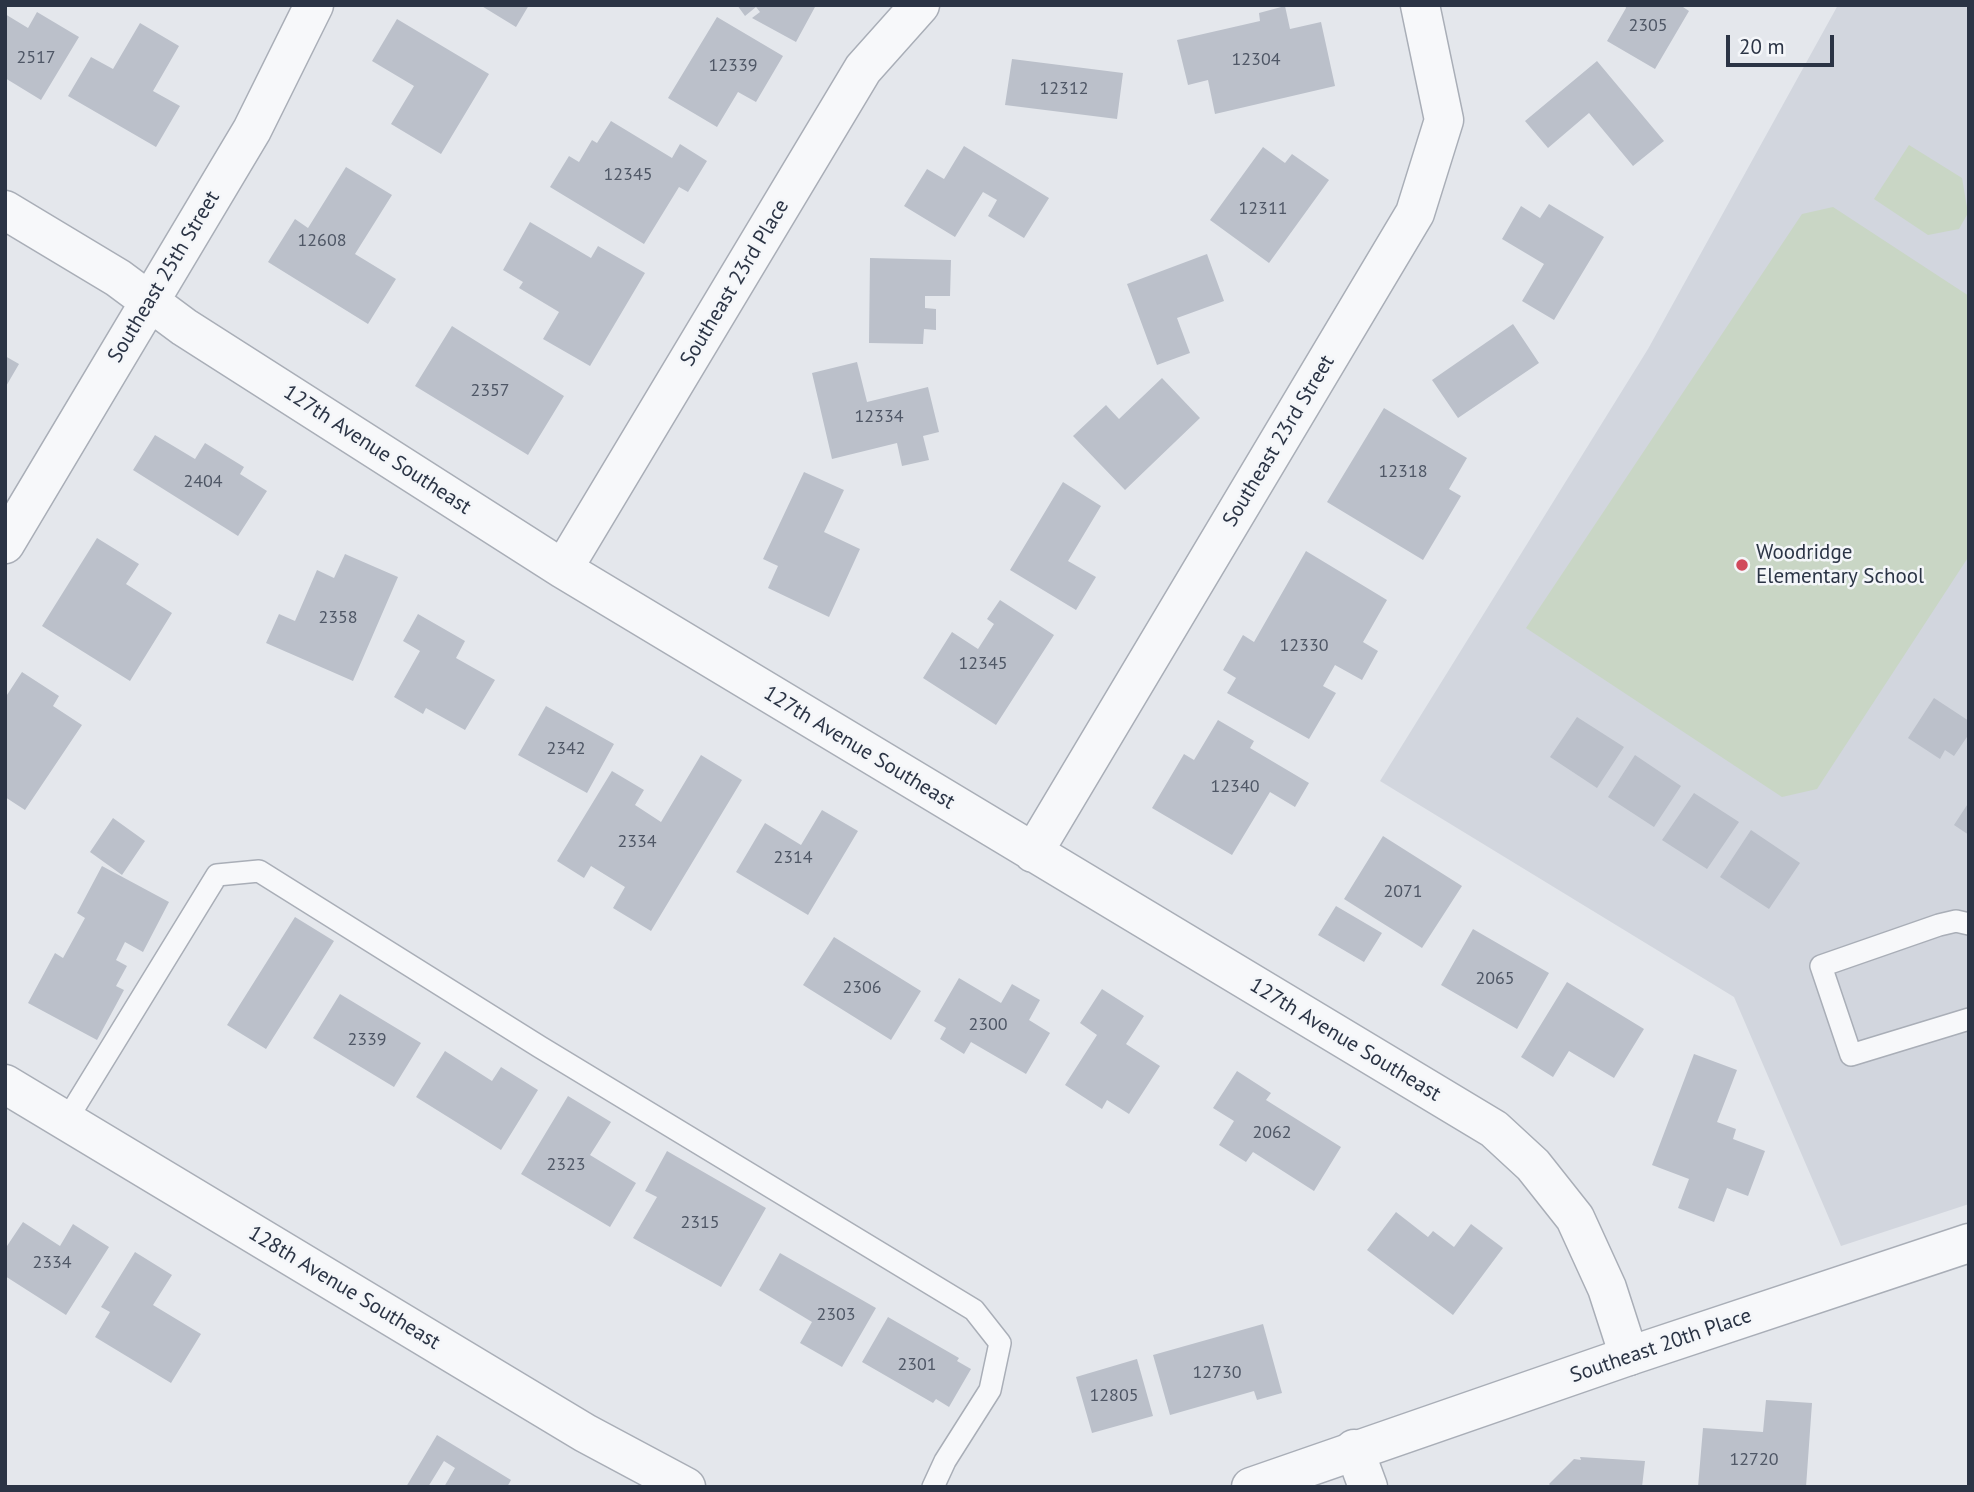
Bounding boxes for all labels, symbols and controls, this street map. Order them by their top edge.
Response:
house number: 2305 [1628,15,1668,37]
scale bar [1729,21,1838,65]
text: 20 m [1739,33,1785,60]
house number: 2517 [16,47,56,69]
house number: 12304 [1231,49,1281,71]
house number: 12339 [708,55,758,77]
house number: 12312 [1039,78,1089,100]
house number: 12345 [603,164,653,186]
street label: Southeast 25th Street [103,187,225,367]
street label: Southeast 23rd Place [675,195,795,371]
house number: 12311 [1238,198,1288,220]
house number: 12608 [297,230,347,252]
street label: Southeast 23rd Street [1218,351,1340,531]
street label: 127th Avenue Southeast [278,380,476,520]
house number: 2357 [470,380,510,402]
house number: 12334 [854,406,904,428]
house number: 12318 [1378,461,1428,483]
house number: 2404 [183,471,223,493]
place label: Woodridge Elementary School [1756,540,1924,590]
marker: Woodridge Elementary School [1734,557,1750,573]
house number: 2358 [318,607,358,629]
house number: 12330 [1279,635,1329,657]
house number: 12345 [958,653,1008,675]
street label: 127th Avenue Southeast [759,681,959,815]
house number: 2342 [546,738,586,760]
house number: 12340 [1210,776,1260,798]
house number: 2334 [617,831,657,853]
house number: 2314 [773,847,813,869]
house number: 2071 [1383,881,1423,903]
house number: 2065 [1475,968,1515,990]
street label: 127th Avenue Southeast [1245,973,1445,1107]
house number: 2306 [842,977,882,999]
house number: 2300 [968,1014,1008,1036]
house number: 2339 [347,1029,387,1051]
house number: 2062 [1252,1122,1292,1144]
house number: 2323 [546,1154,586,1176]
house number: 2315 [680,1212,720,1234]
street label: 128th Avenue Southeast [244,1221,444,1355]
house number: 2334 [32,1252,72,1274]
street label: Southeast 20th Place [1567,1303,1755,1389]
house number: 2303 [816,1304,856,1326]
house number: 2301 [897,1354,937,1376]
house number: 12730 [1192,1362,1242,1384]
house number: 12805 [1089,1385,1139,1407]
house number: 12720 [1729,1449,1779,1471]

